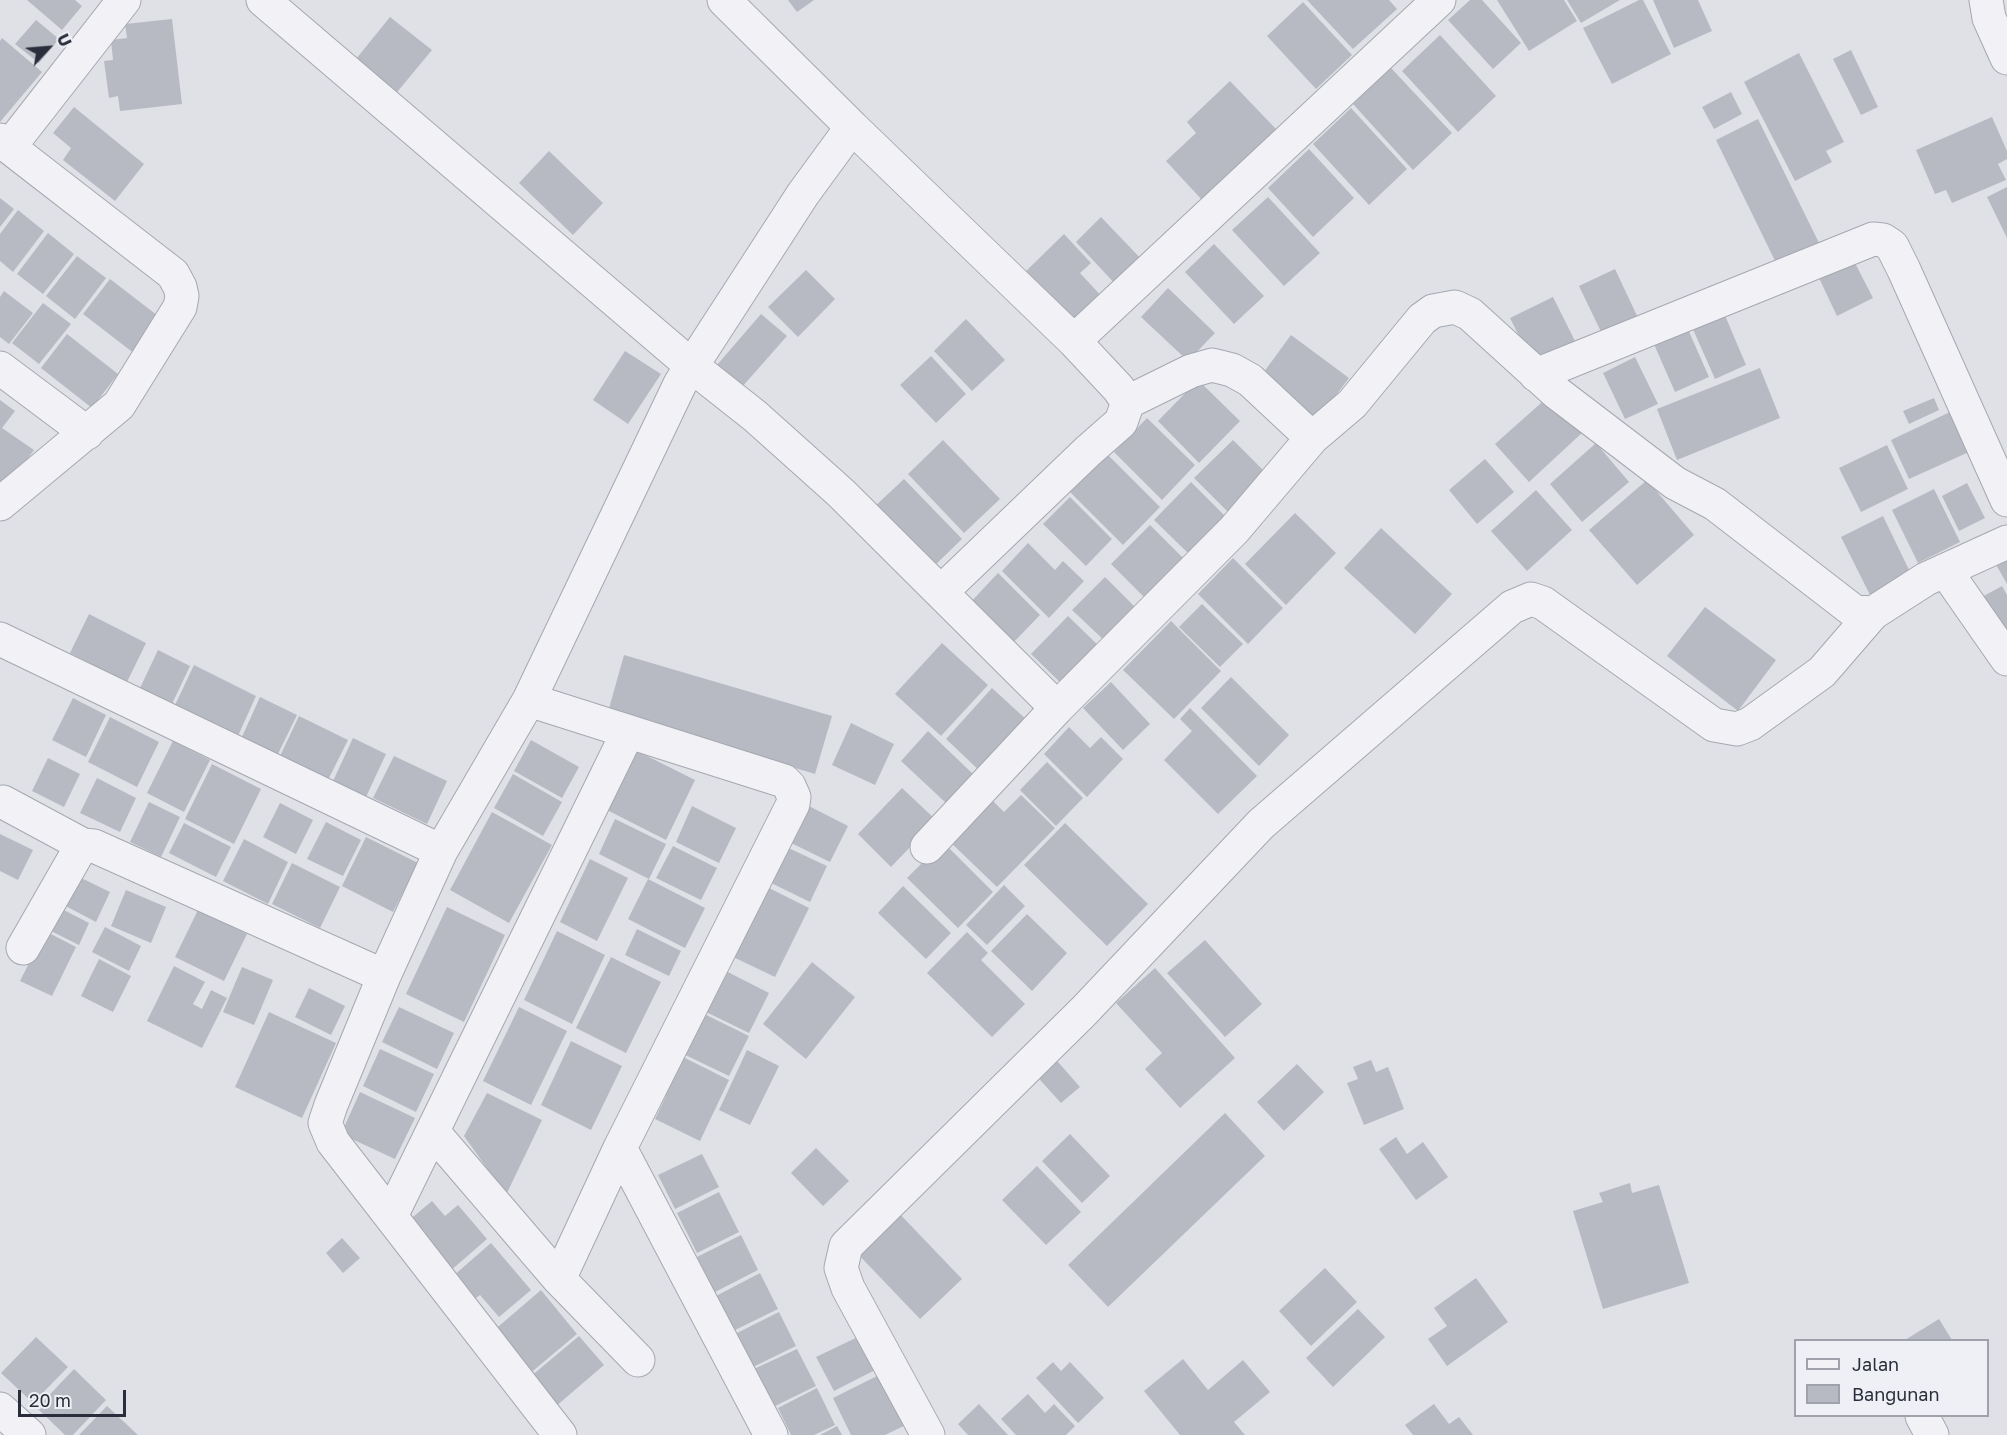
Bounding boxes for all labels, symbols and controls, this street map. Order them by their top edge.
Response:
north arrow [18,18,78,78]
text: U [53,30,76,50]
legend [1794,1339,1989,1417]
text: Jalan [1852,1353,1899,1375]
scale bar [21,1378,129,1416]
text: Bangunan [1852,1383,1940,1405]
text: 20 m [29,1389,71,1411]

